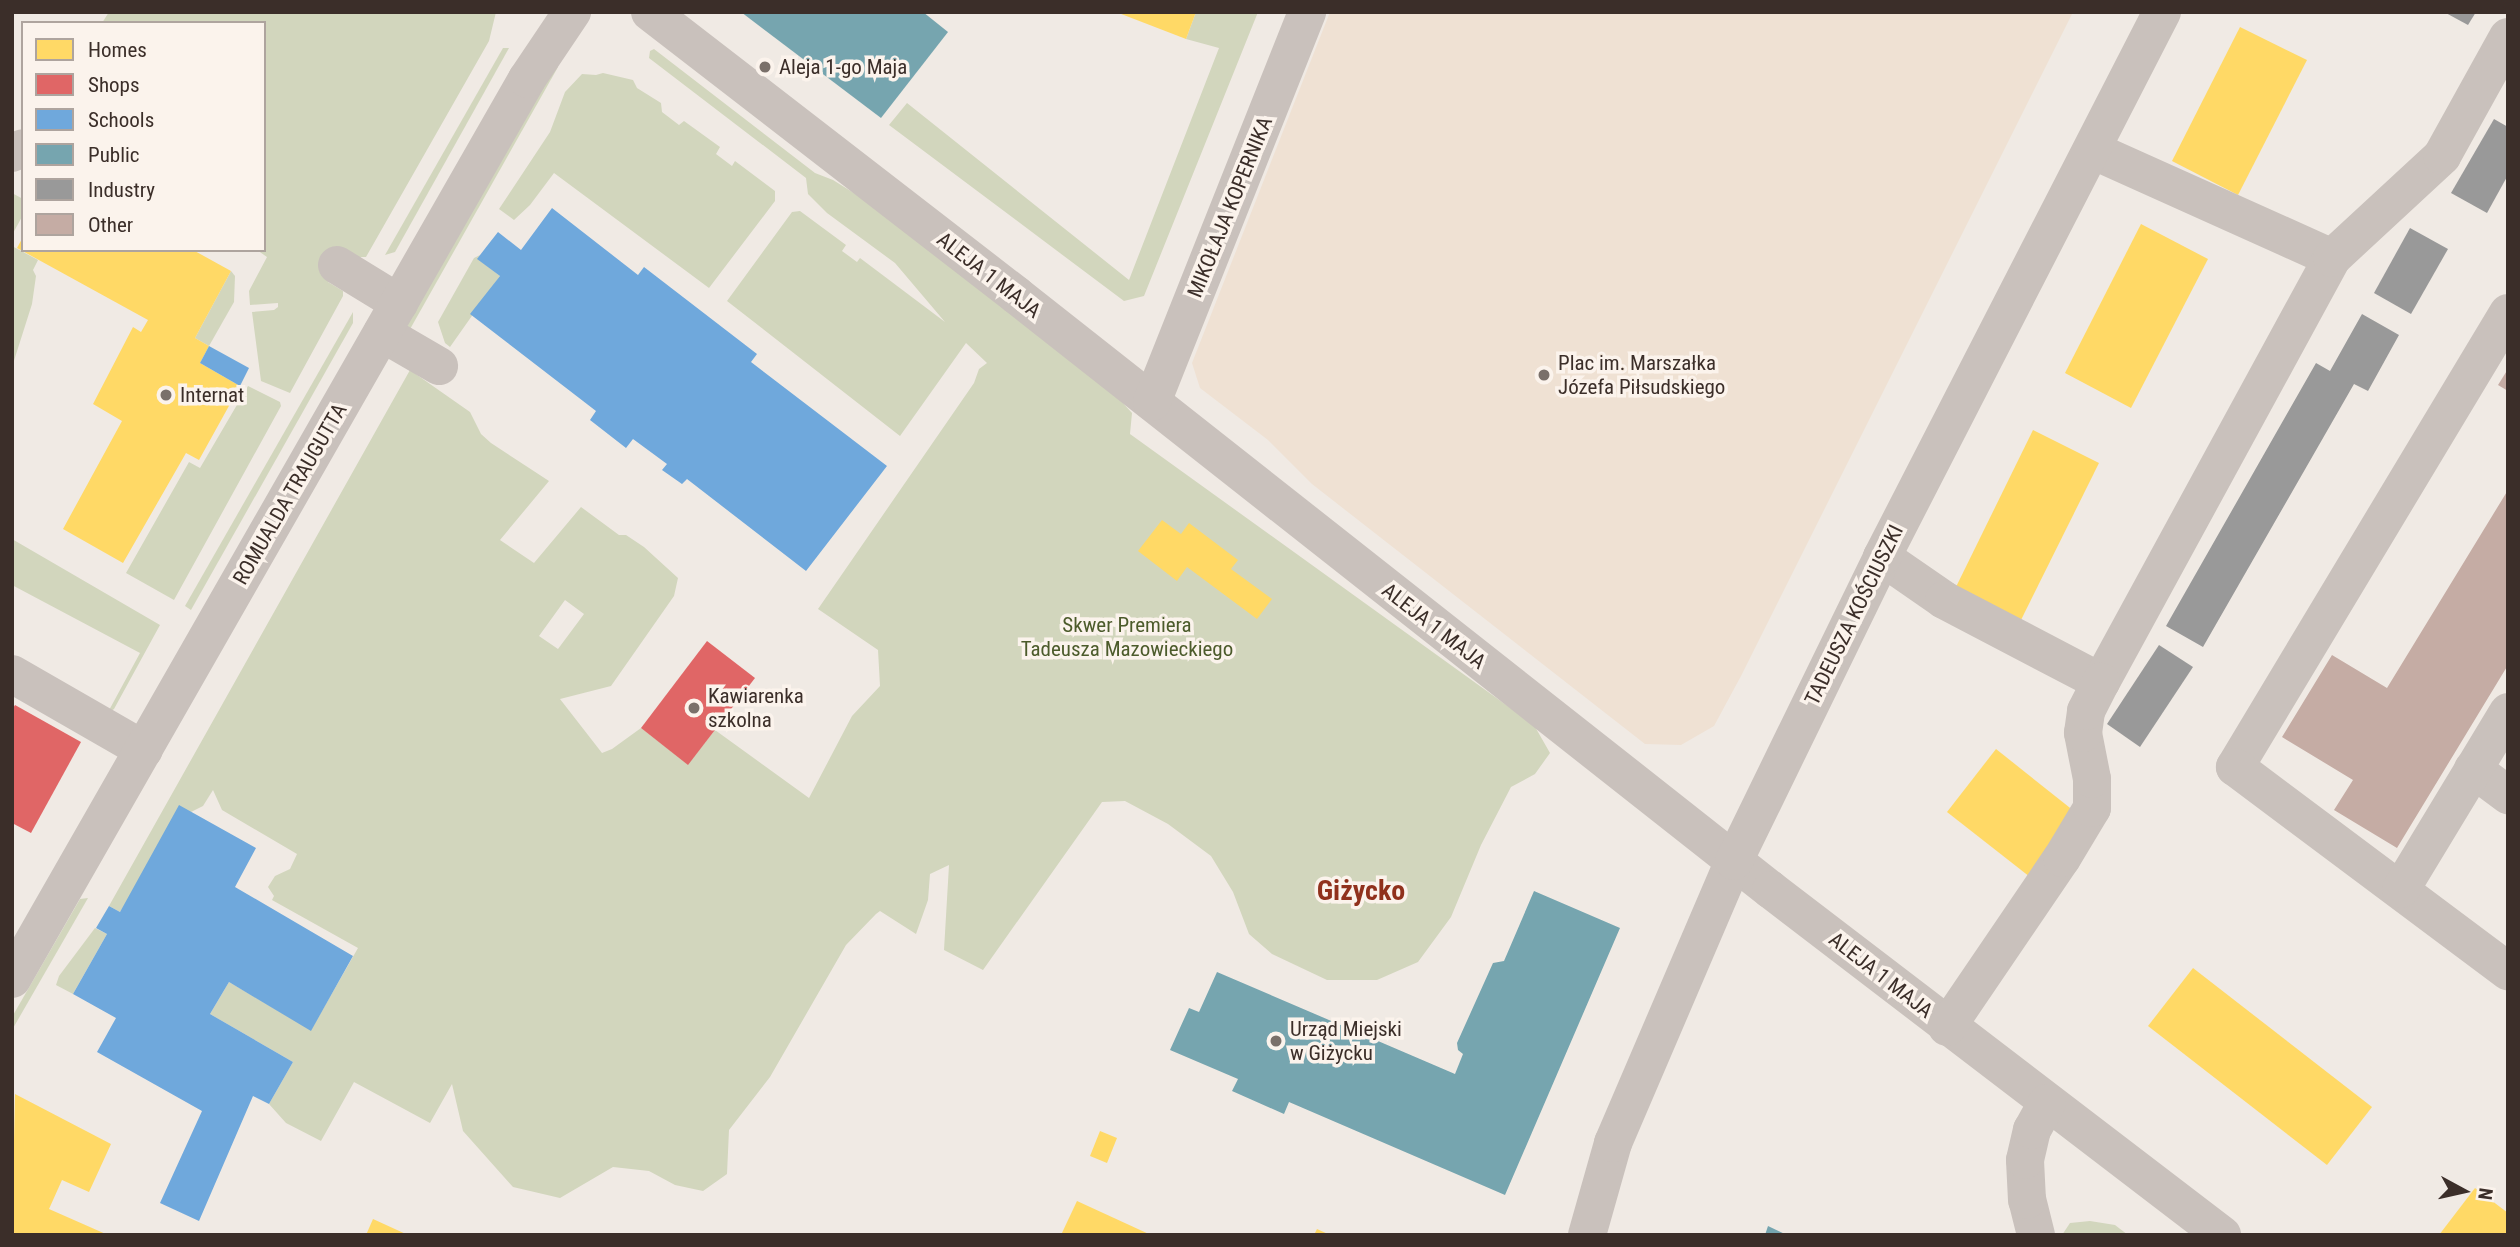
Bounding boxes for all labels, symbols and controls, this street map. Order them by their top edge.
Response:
legend [21,21,266,252]
text: Homes [88,38,147,62]
place label: Aleja 1-go Maja [779,54,907,80]
marker: Aleja 1-go Maja [757,59,773,75]
text: Shops [88,73,140,97]
text: Schools [88,108,154,132]
street label: MIKOŁAJA KOPERNIKA [1182,113,1278,301]
text: Public [88,143,140,167]
text: Industry [88,178,155,202]
text: Other [88,213,133,237]
street label: ALEJA 1 MAJA [932,227,1046,323]
place label: Plac im. Marszałka Józefa Piłsudskiego [1558,350,1725,400]
marker: Plac im. Marszałka Józefa Piłsudskiego [1536,367,1552,383]
place label: Internat [180,382,244,408]
marker: Internat [158,387,174,403]
street label: ROMUALDA TRAUGUTTA [228,399,352,589]
street label: TADEUSZA KOŚCIUSZKI [1799,521,1909,709]
street label: ALEJA 1 MAJA [1377,578,1491,674]
park label: Skwer Premiera Tadeusza Mazowieckiego [1021,612,1233,662]
place label: Kawiarenka szkolna [708,683,804,733]
marker: Kawiarenka szkolna [686,700,702,716]
district label: Giżycko [1317,874,1405,908]
street label: ALEJA 1 MAJA [1824,927,1938,1023]
place label: Urząd Miejski w Giżycku [1290,1016,1402,1066]
marker: Urząd Miejski w Giżycku [1268,1033,1284,1049]
north arrow [2429,1156,2499,1226]
text: N [2473,1187,2497,1201]

